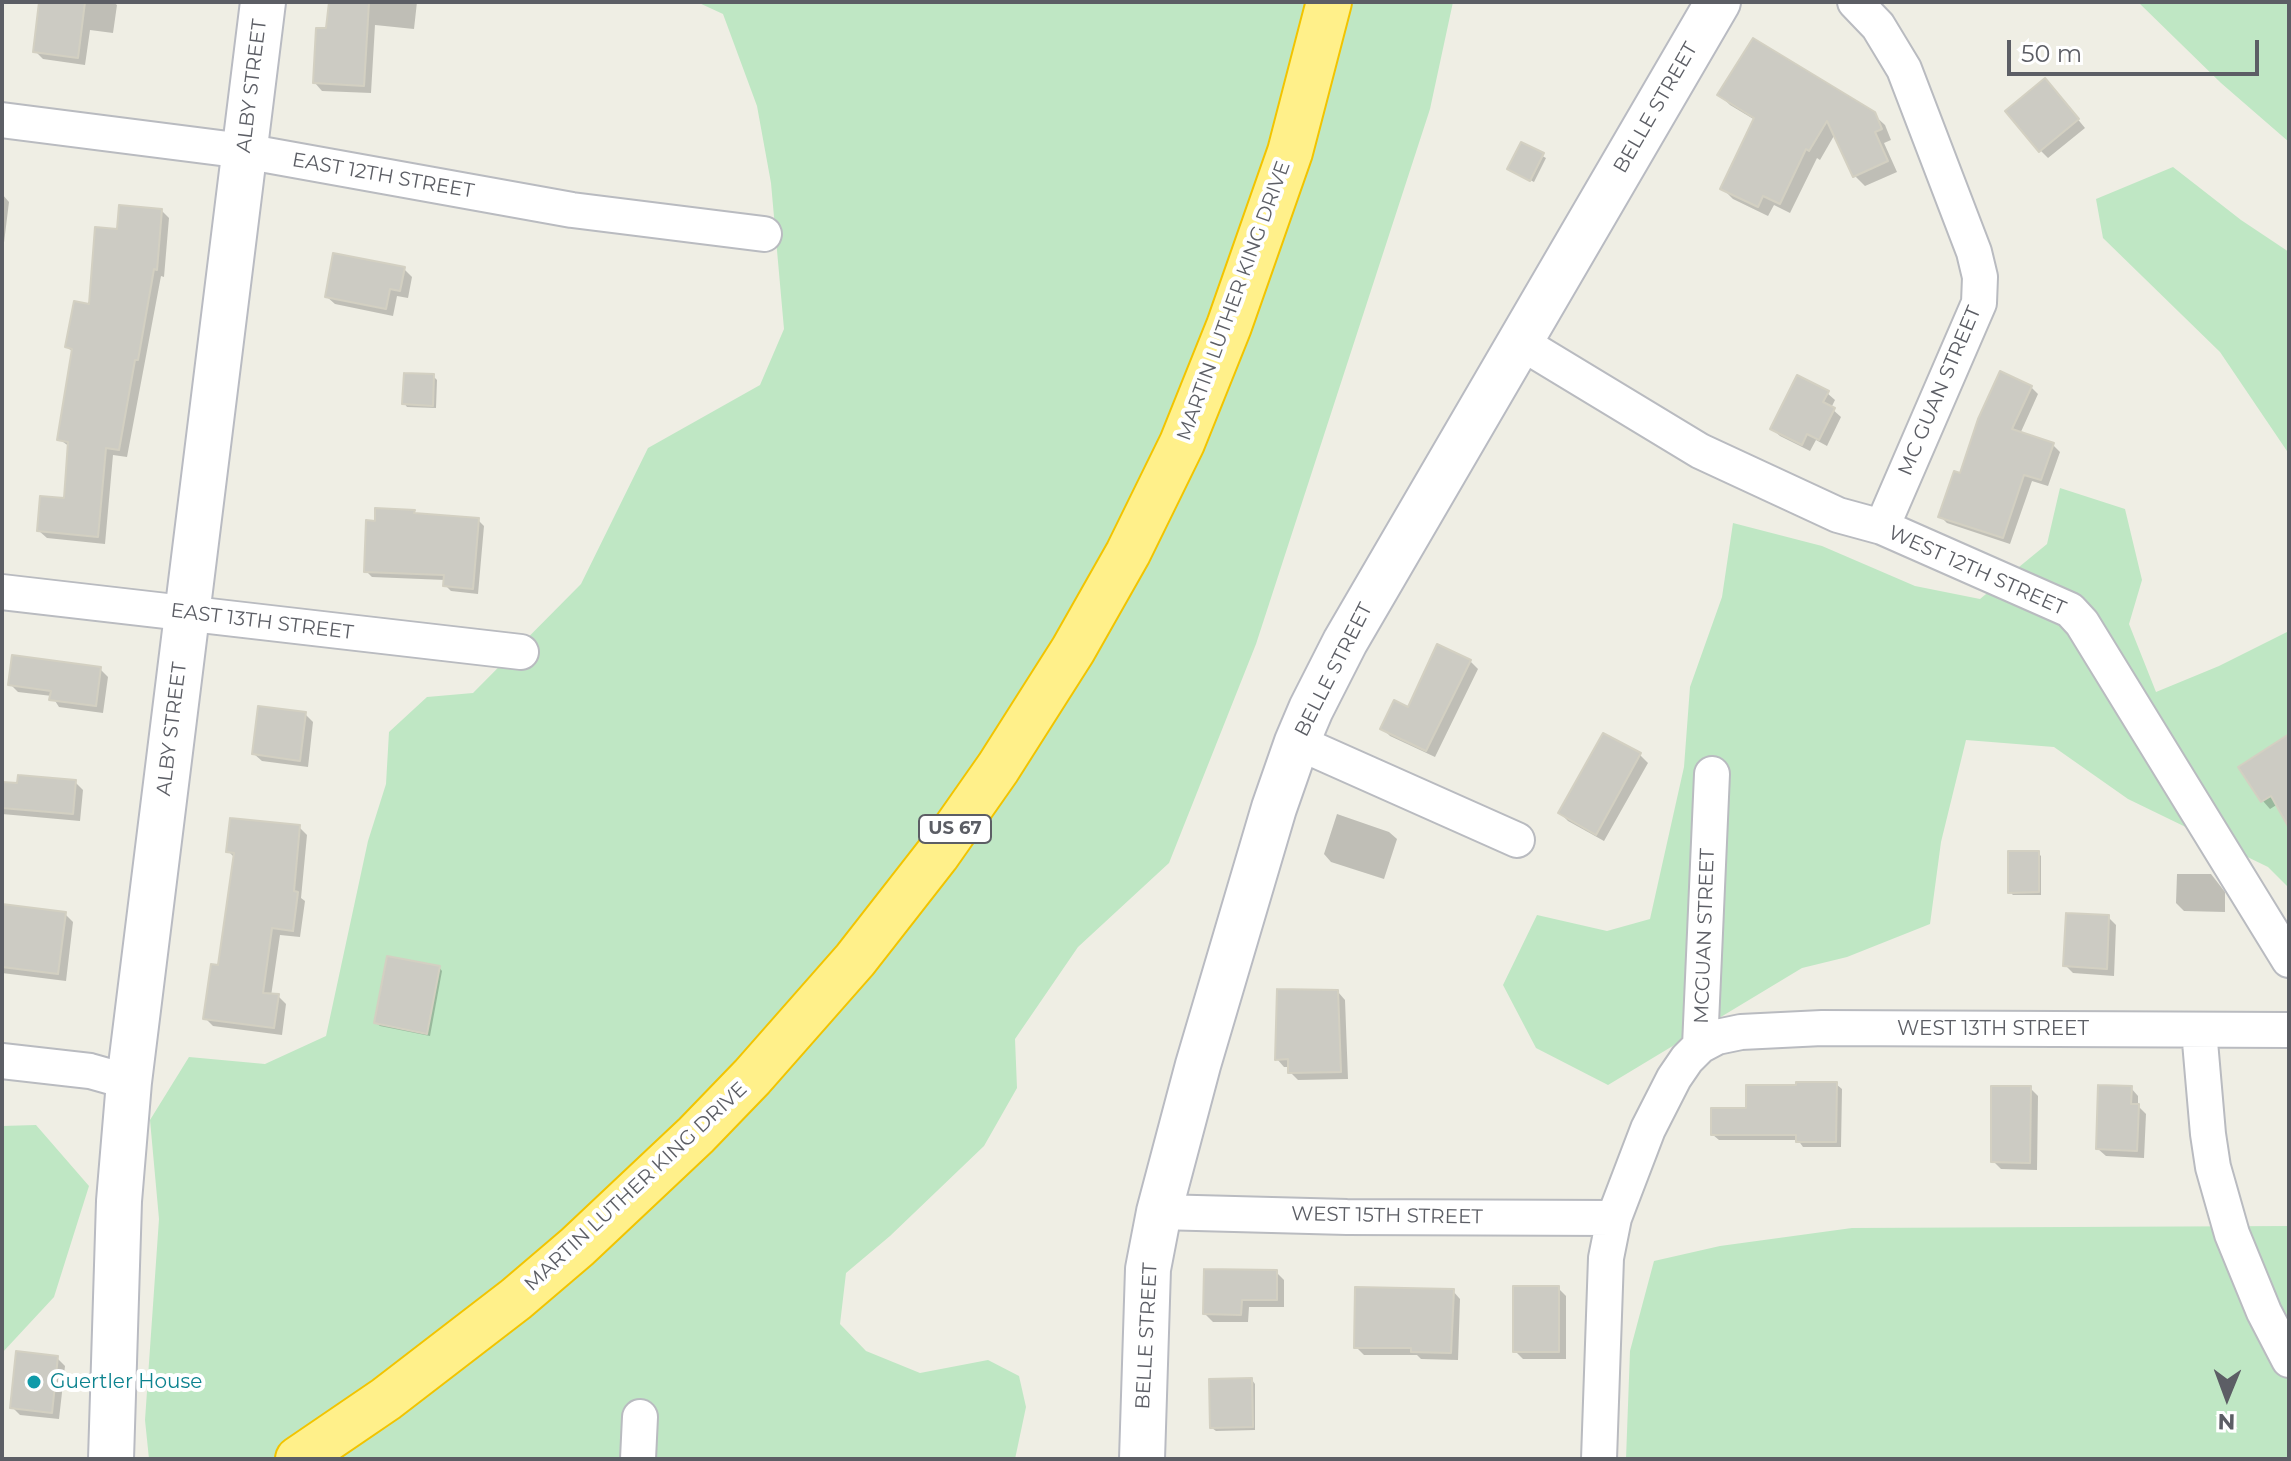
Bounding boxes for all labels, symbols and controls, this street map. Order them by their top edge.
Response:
street label: ALBY STREET [232,18,272,154]
scale bar [2011,24,2263,74]
street label: BELLE STREET [1609,38,1703,178]
text: 50 m [2021,39,2082,68]
street label: EAST 12TH STREET [290,148,476,204]
street label: MARTIN LUTHER KING DRIVE [1172,158,1296,444]
street label: MC GUAN STREET [1893,303,1987,479]
street label: WEST 12TH STREET [1885,521,2069,621]
street label: EAST 13TH STREET [169,599,355,645]
street label: BELLE STREET [1290,599,1378,741]
street label: ALBY STREET [152,661,192,797]
road number: US 67 [919,815,991,843]
street label: MCGUAN STREET [1690,848,1720,1024]
street label: WEST 13TH STREET [1897,1017,2089,1041]
street label: MARTIN LUTHER KING DRIVE [520,1077,752,1297]
street label: WEST 15TH STREET [1291,1202,1483,1230]
street label: BELLE STREET [1131,1262,1163,1410]
north arrow [2187,1357,2267,1437]
place label: Guertler House [50,1370,202,1394]
marker: Guertler House [25,1373,43,1391]
text: N [2217,1408,2236,1435]

